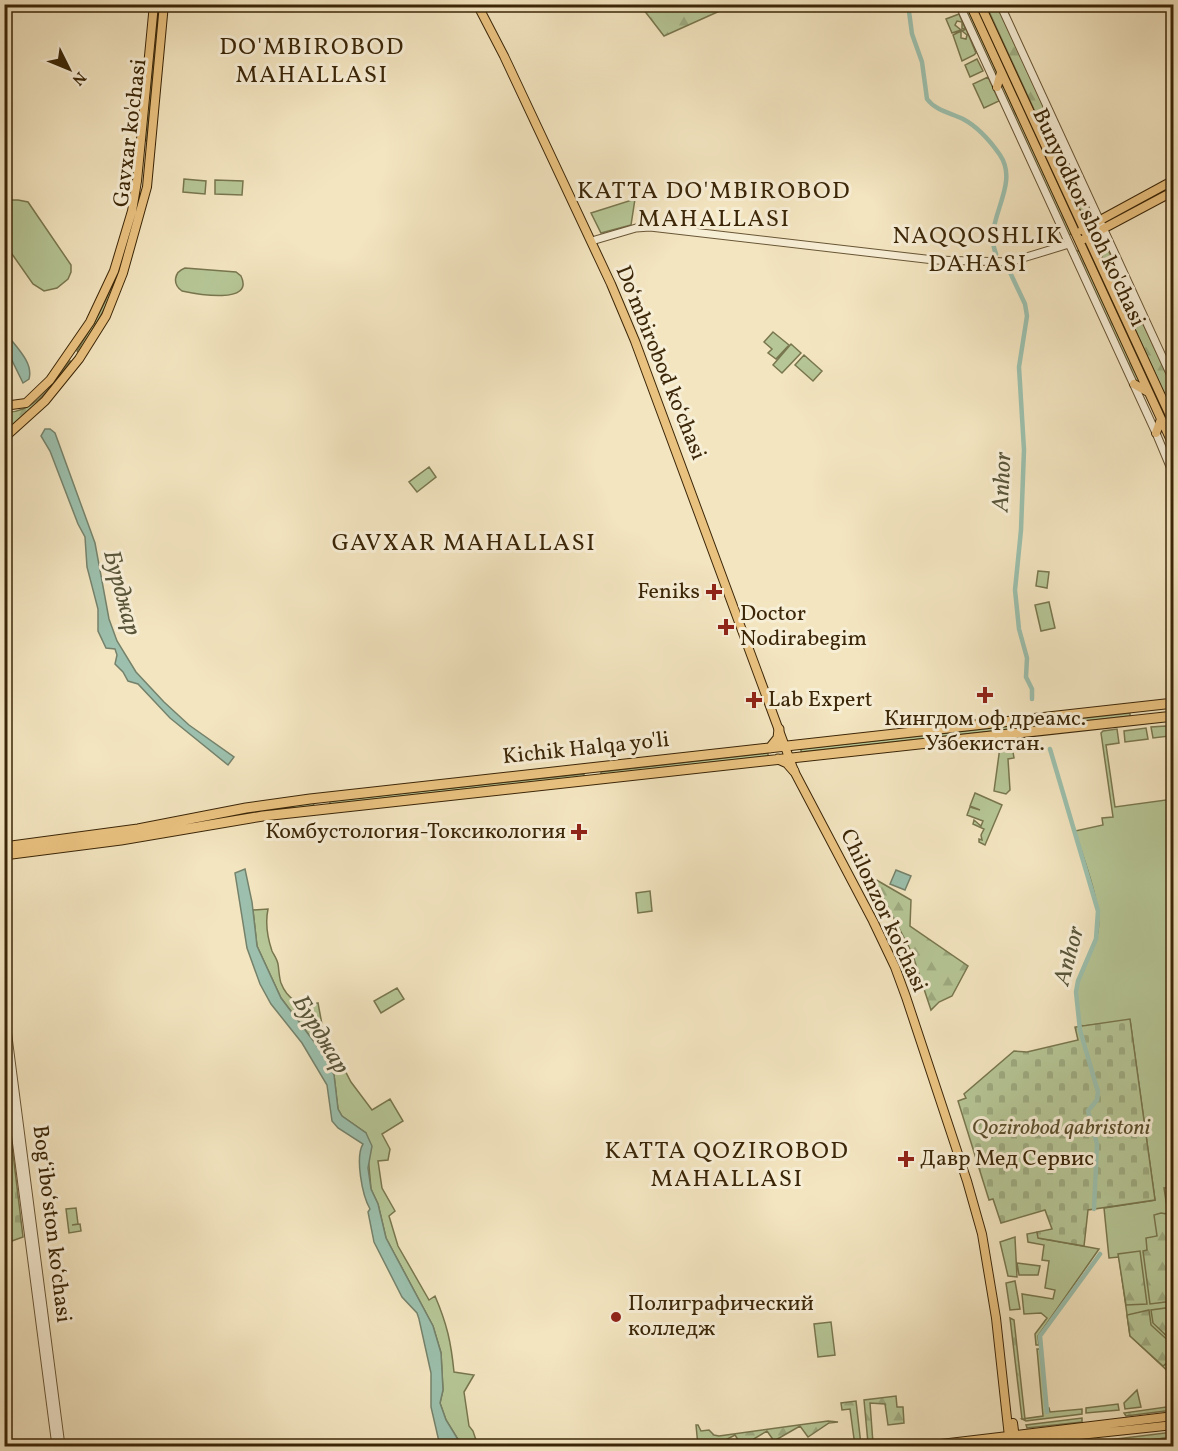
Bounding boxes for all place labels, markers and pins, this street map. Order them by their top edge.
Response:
place label: Feniks [637,577,700,608]
marker: Feniks [705,583,723,601]
place label: Doctor Nodirabegim [740,599,867,655]
marker: Doctor Nodirabegim [717,618,735,636]
place label: Lab Expert [768,685,873,716]
marker: Кингдом оф дреамс. Узбекистан. [976,686,994,704]
marker: Lab Expert [745,691,763,709]
place label: Кингдом оф дреамс. Узбекистан. [884,704,1086,760]
place label: Комбустология-Токсикология [265,817,566,848]
marker: Комбустология-Токсикология [570,823,588,841]
place label: Давр Мед Сервис [920,1144,1094,1175]
marker: Давр Мед Сервис [897,1150,915,1168]
place label: Полиграфический колледж [628,1289,814,1345]
marker: Полиграфический колледж [609,1310,623,1324]

